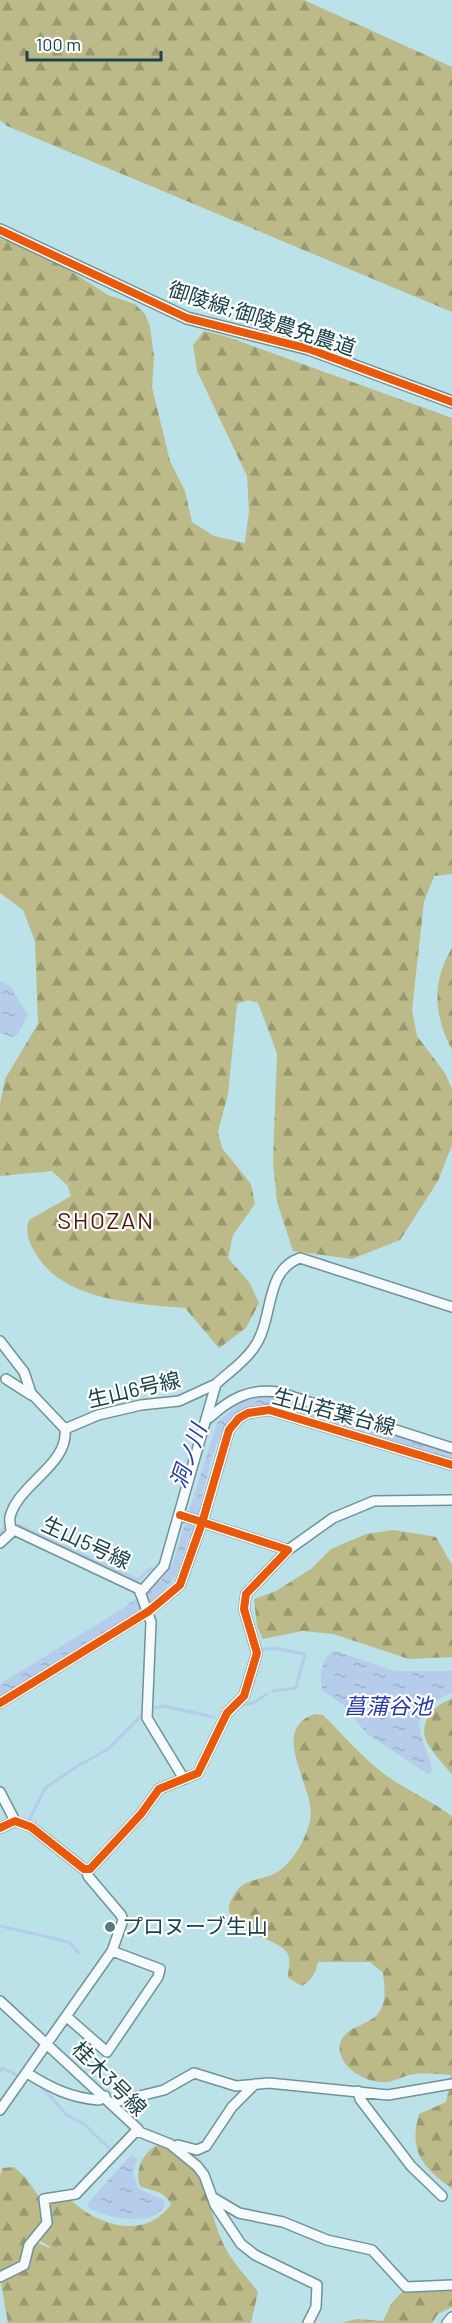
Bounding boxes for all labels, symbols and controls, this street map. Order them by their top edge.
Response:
scale bar [27,24,160,62]
text: 100 m [36,33,81,55]
street label: 御陵線;御陵農免農道 [166,275,359,360]
district label: SHOZAN [57,1205,155,1234]
street label: 生山6号線 [85,1366,183,1411]
street label: 生山若葉台線 [270,1382,398,1439]
water label: 洞ノ川 [164,1418,211,1491]
street label: 生山5号線 [38,1510,135,1573]
water label: 菖蒲谷池 [344,1692,434,1718]
place label: プロヌーブ生山 [122,1913,268,1938]
marker: プロヌーブ生山 [103,1920,117,1934]
street label: 桂木3号線 [68,2036,152,2120]

